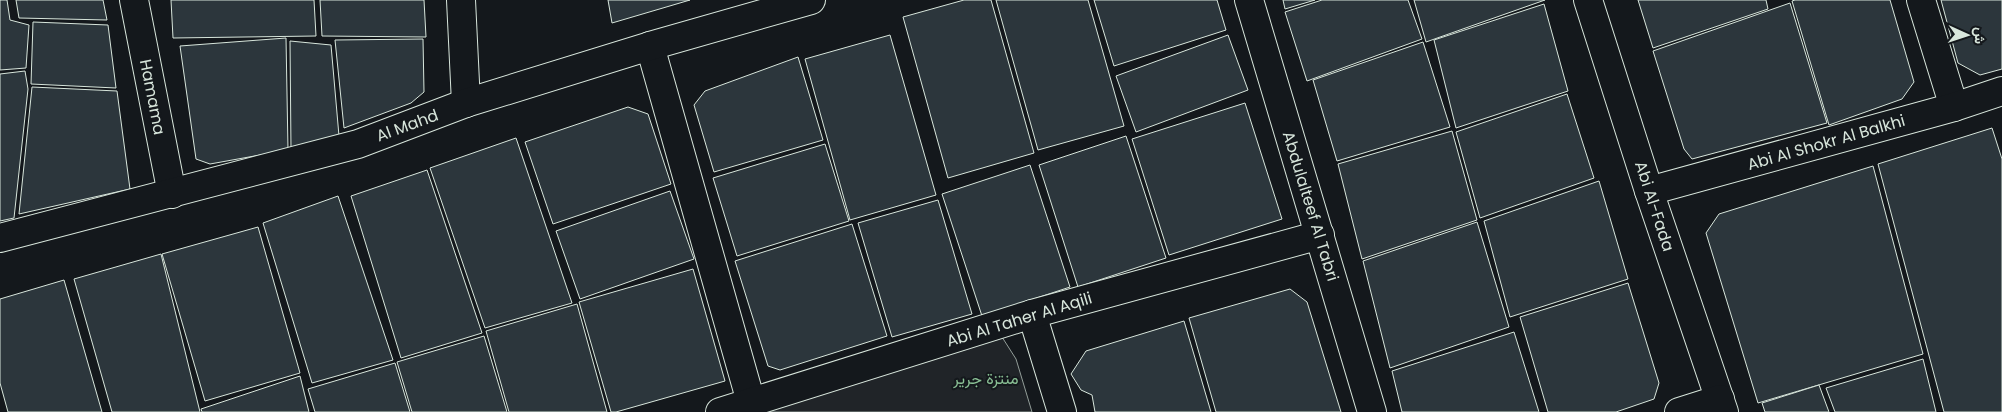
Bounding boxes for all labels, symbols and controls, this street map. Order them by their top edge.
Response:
north arrow [1942,10,1992,60]
text: ش [1970,27,1990,45]
street label: Hamama [134,57,171,137]
street label: Al Mahd [373,104,441,147]
street label: Abi Al Shokr Al Balkhi [1745,109,1908,176]
street label: Abdulalteef Al Tabri [1277,128,1344,284]
street label: Abi Al-Fada [1629,158,1680,254]
street label: Abi Al Taher Al Aqili [944,286,1095,353]
park label: منتزة جرير [952,367,1019,390]

